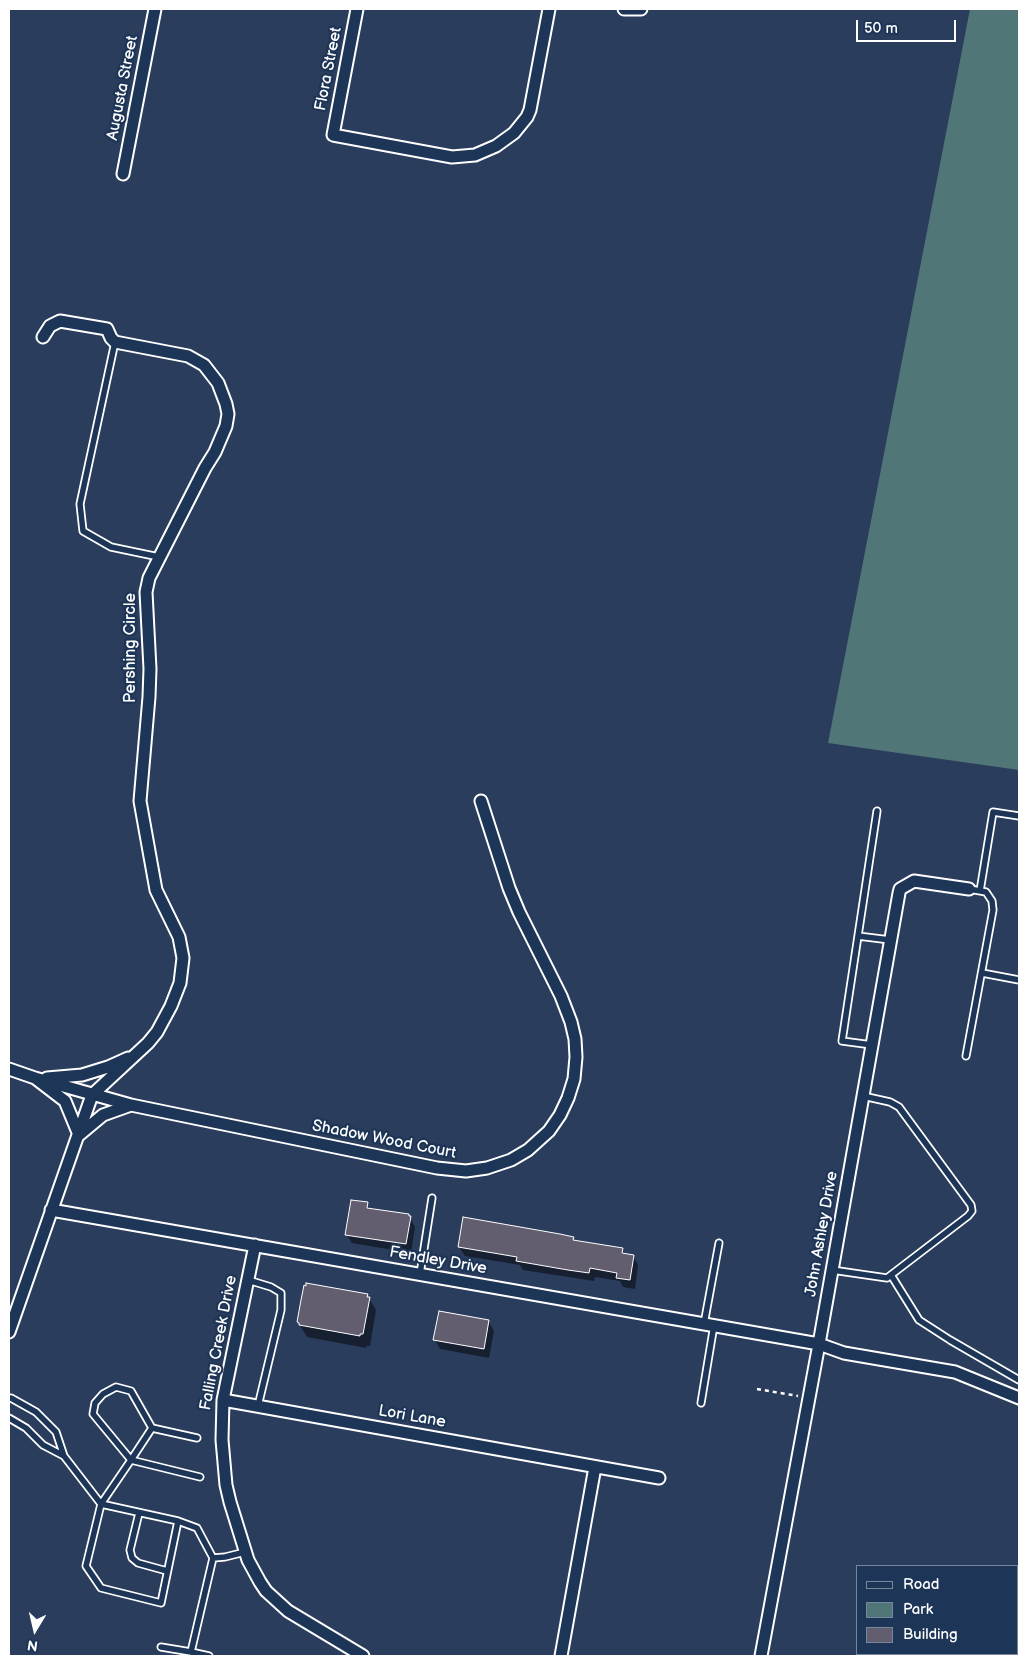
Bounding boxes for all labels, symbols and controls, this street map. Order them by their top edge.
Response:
scale bar [858,10,958,42]
text: 50 m [864,19,898,38]
street label: Flora Street [311,26,347,112]
street label: Augusta Street [103,34,143,142]
street label: Pershing Circle [121,593,141,703]
street label: Shadow Wood Court [310,1117,458,1163]
street label: John Ashley Drive [802,1170,842,1298]
street label: Fendley Drive [388,1243,488,1279]
street label: Falling Creek Drive [196,1274,242,1412]
street label: Lori Lane [377,1402,447,1432]
legend [856,1565,1018,1655]
text: Road [903,1575,939,1594]
text: Park [903,1600,933,1619]
north arrow [10,1605,60,1655]
text: Building [903,1625,958,1644]
text: N [26,1636,39,1655]

